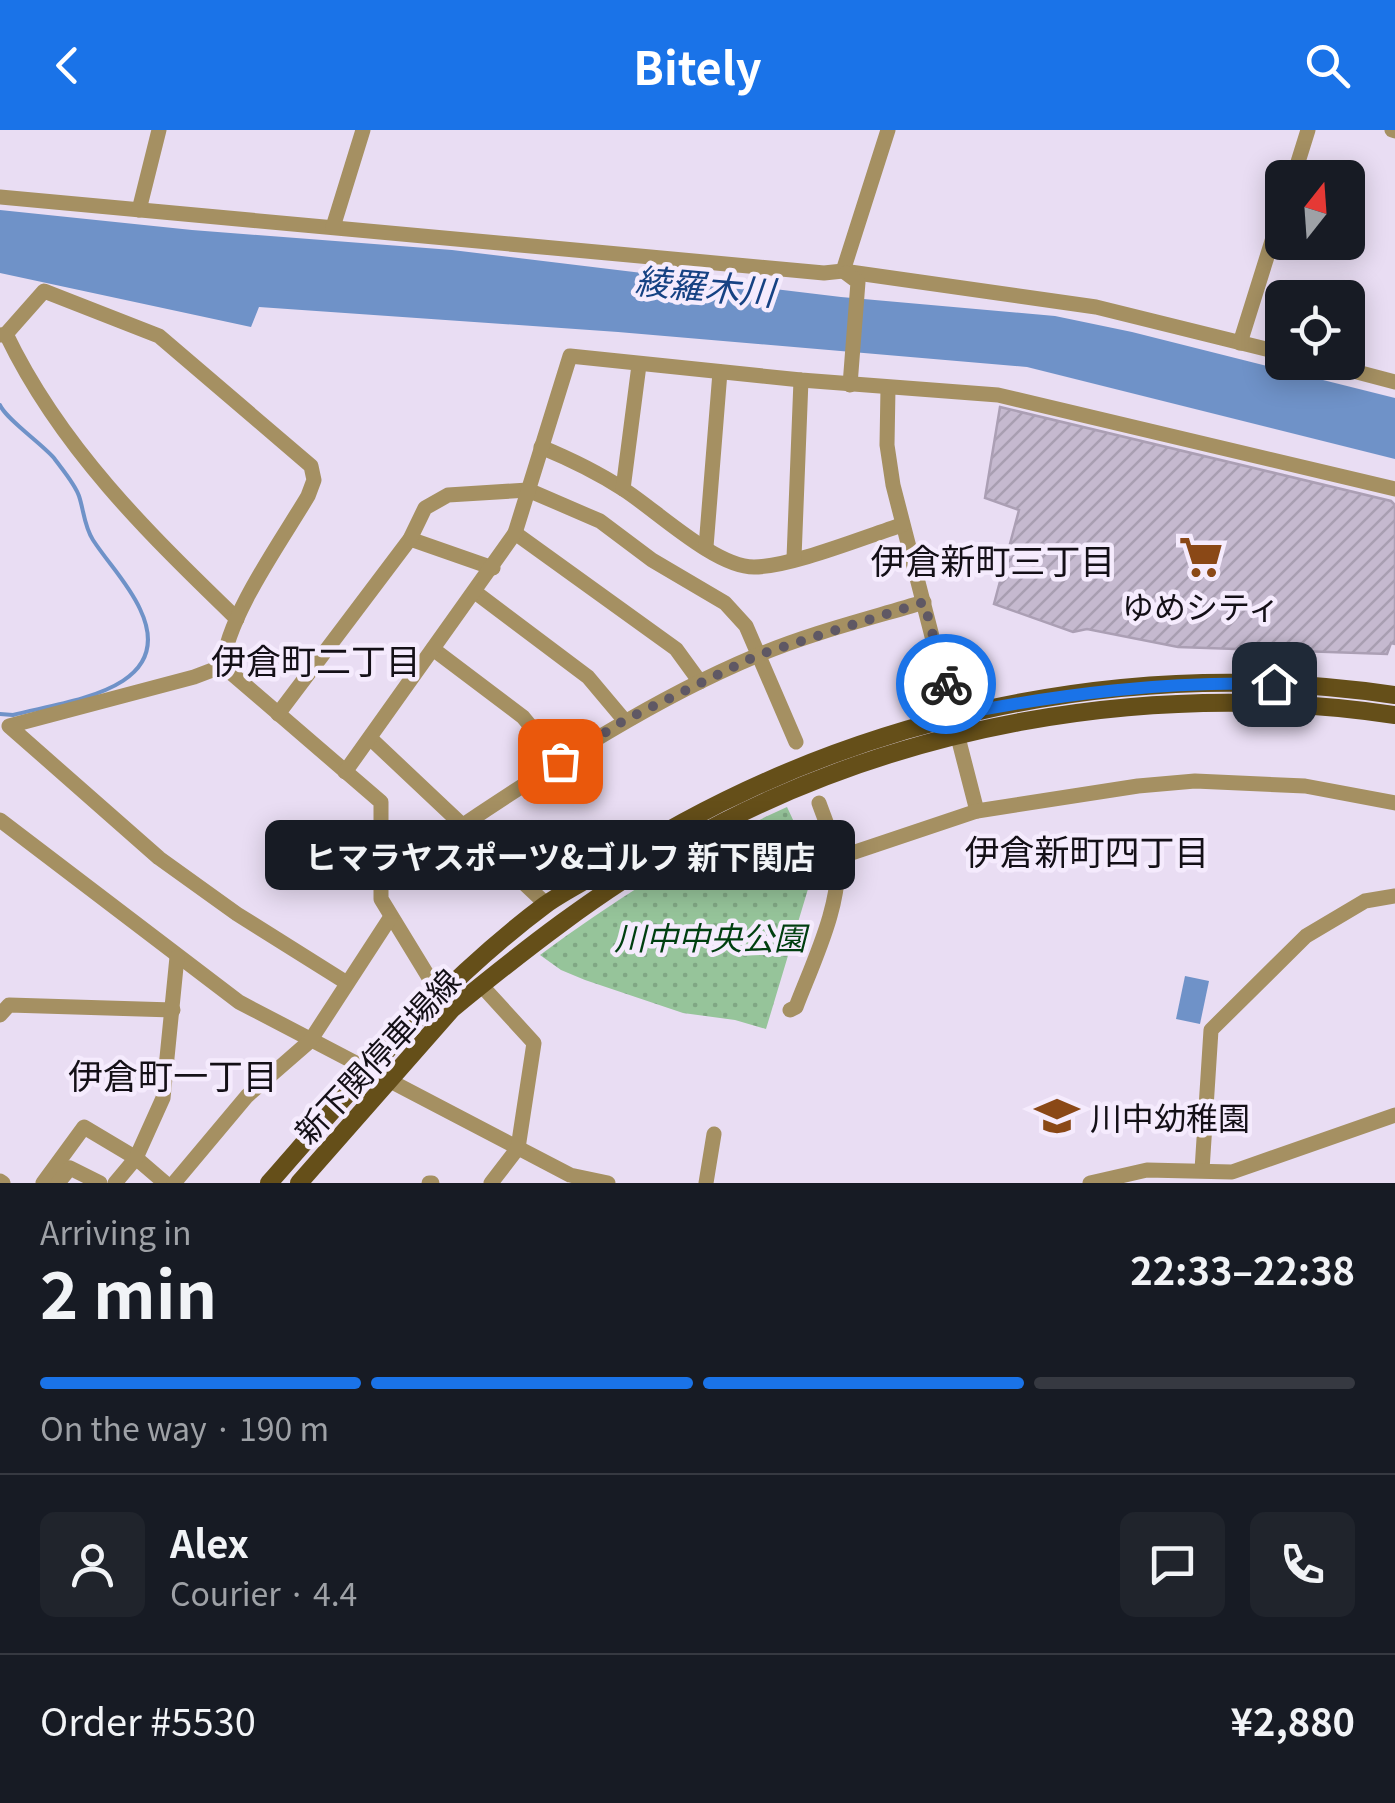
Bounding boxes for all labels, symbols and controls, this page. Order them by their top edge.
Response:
text: Bitely [633,33,762,98]
icon: back [40,38,95,93]
icon: search [1300,38,1355,93]
north arrow [1265,160,1365,260]
map controls [1265,160,1365,380]
water label: 綾羅木川 [633,252,781,316]
button: locate [1265,280,1365,380]
district label: 伊倉新町三丁目 [870,533,1116,584]
supermarket icon: ゆめシティ [1177,533,1225,581]
place label: ゆめシティ [1122,582,1280,628]
district label: 伊倉町二丁目 [211,633,421,684]
courier [896,634,996,734]
pin [1232,642,1317,727]
icon: bike [919,657,974,712]
icon: home [1247,657,1302,712]
pin [518,719,603,804]
icon: bag [533,734,588,789]
callout: ヒマラヤスポーツ&ゴルフ 新下関店 [265,821,855,891]
district label: 伊倉新町四丁目 [964,824,1210,875]
text: ヒマラヤスポーツ&ゴルフ 新下関店 [305,832,815,878]
park label: 川中中央公園 [614,913,810,959]
street label: 新下関停車場線 [283,957,469,1153]
district label: 伊倉町一丁目 [68,1048,278,1099]
school or university icon: 川中幼稚園 [1033,1092,1081,1140]
place label: 川中幼稚園 [1090,1093,1250,1139]
text: Arriving in [40,1208,192,1254]
text: 22:33–22:38 [1130,1241,1355,1296]
text: 2 min [40,1244,217,1338]
text: On the way · 190 m [40,1404,329,1450]
button: person [40,1512,145,1617]
button: chat [1120,1512,1225,1617]
button: phone [1250,1512,1355,1617]
text: Alex [170,1514,249,1569]
text: Courier · 4.4 [170,1569,357,1615]
text: Order #5530 [40,1692,256,1747]
text: ¥2,880 [1231,1692,1355,1747]

